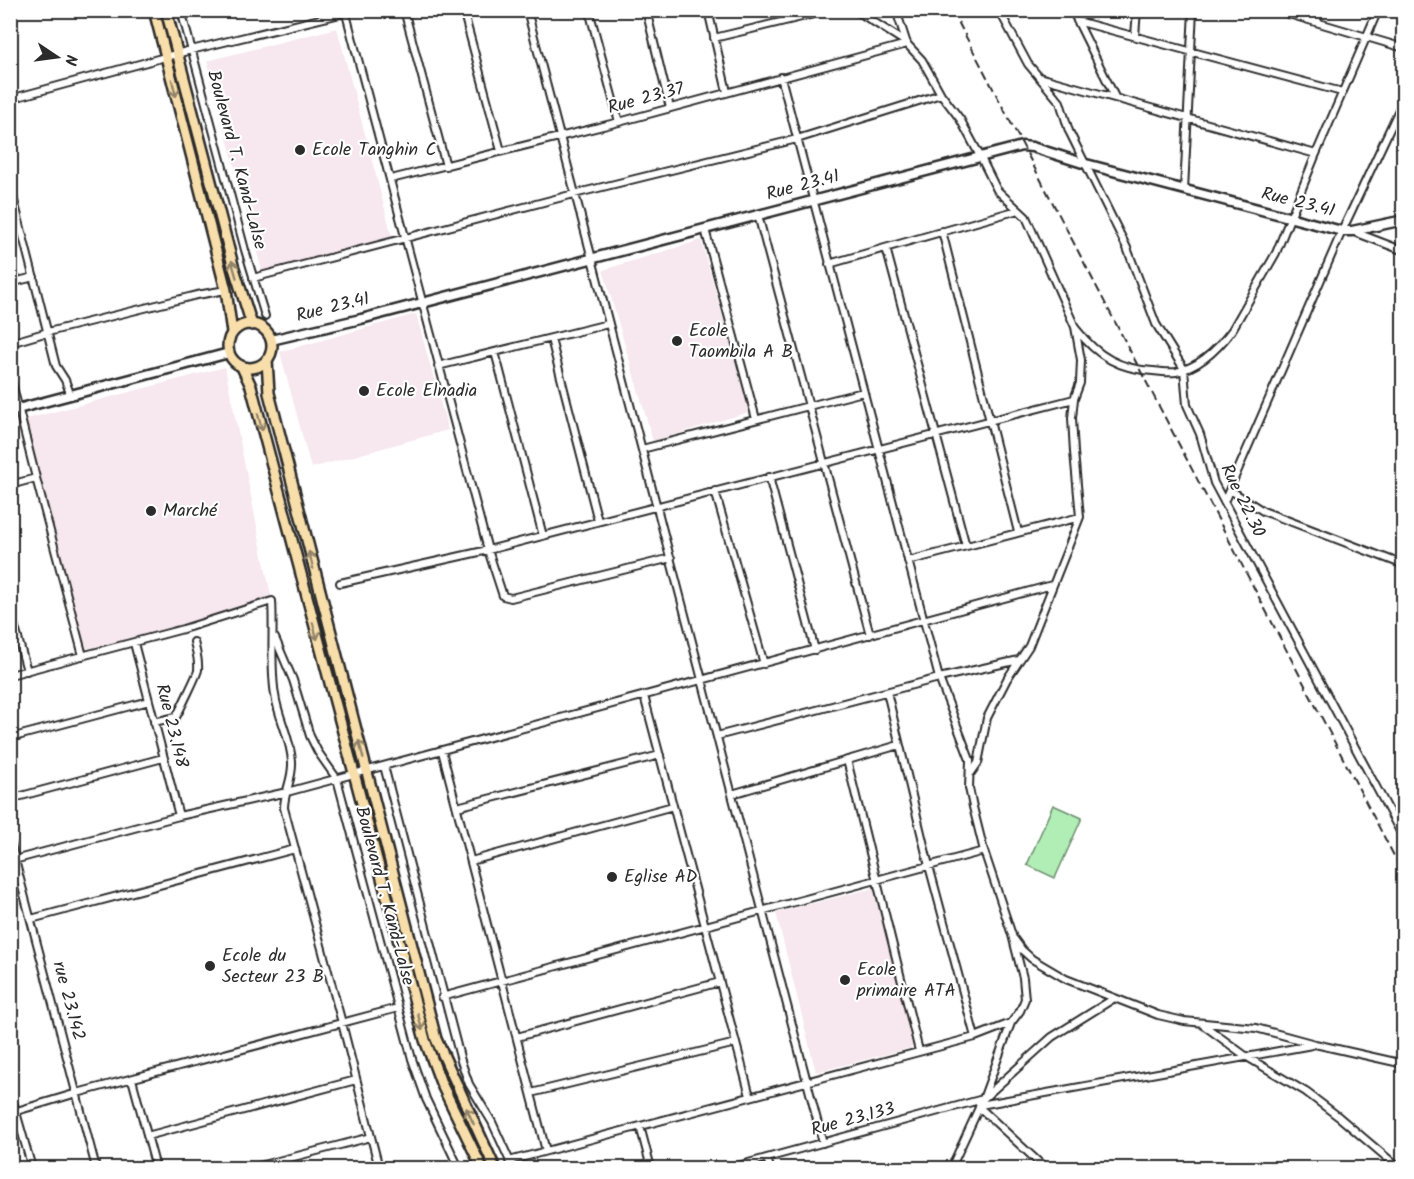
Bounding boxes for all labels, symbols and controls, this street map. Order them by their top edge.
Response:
north arrow [27,27,87,87]
text: N [57,52,83,68]
street label: Boulevard T. Kand-Lalse [198,67,274,253]
street label: Rue 23.37 [605,75,688,123]
one-way arrow [169,78,180,97]
place label: Ecole Tanghin C [312,136,436,165]
marker: Ecole Tanghin C [293,143,307,157]
street label: Rue 23.41 [763,162,843,210]
street label: Rue 23.41 [1258,180,1338,226]
one-way arrow [228,260,240,279]
street label: Rue 23.41 [293,285,373,331]
place label: Ecole Taombila A B [689,317,793,367]
marker: Ecole Taombila A B [670,334,684,348]
place label: Ecole Elnadia [376,377,477,406]
marker: Ecole Elnadia [357,384,371,398]
one-way arrow [255,412,267,431]
street label: Rue 22.30 [1212,459,1272,543]
place label: Marché [163,497,218,526]
marker: Marché [144,504,158,518]
one-way arrow [305,551,317,570]
one-way arrow [310,621,321,640]
street label: Rue 23.148 [147,681,195,771]
one-way arrow [354,739,366,758]
street label: Boulevard T. Kand-Lalse [346,803,422,989]
place label: Eglise AD [624,863,698,892]
marker: Eglise AD [605,870,619,884]
place label: Ecole du Secteur 23 B [222,942,324,992]
place label: Ecole primaire ATA [856,956,956,1006]
street label: rue 23.142 [44,958,92,1044]
marker: Ecole du Secteur 23 B [203,959,217,973]
marker: Ecole primaire ATA [838,973,852,987]
one-way arrow [415,1012,426,1031]
street label: Rue 23.133 [808,1095,898,1145]
one-way arrow [464,1107,476,1125]

